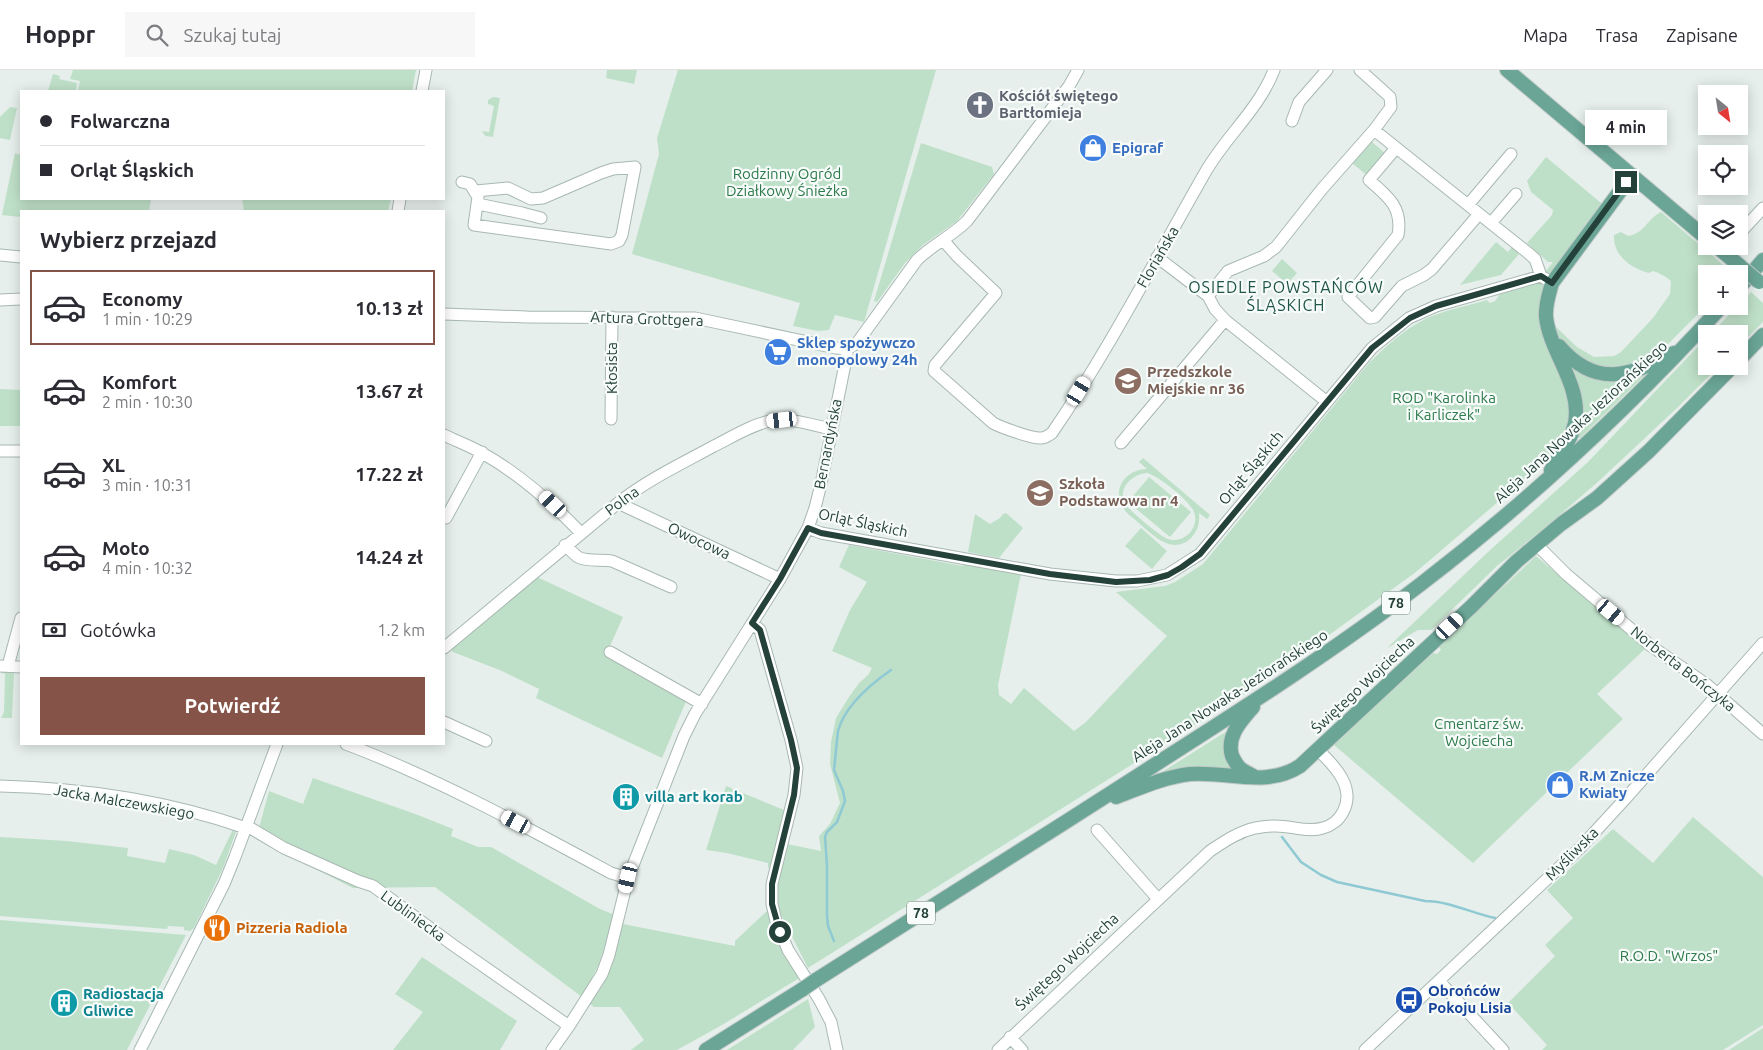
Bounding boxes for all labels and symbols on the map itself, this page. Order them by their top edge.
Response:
north arrow [1698,85,1748,135]
place label: Kościół świętego Bartłomieja [999,87,1118,121]
church icon: Kościół świętego Bartłomieja [965,90,995,120]
callout: 4 min [1585,109,1667,144]
shop icon: Epigraf [1078,133,1108,163]
place label: Epigraf [1112,139,1164,156]
park label: Rodzinny Ogród Działkowy Śnieżka [726,165,848,199]
route end [1615,171,1637,193]
street label: Floriańska [1133,223,1182,290]
district label: OSIEDLE POWSTAŃCÓW ŚLĄSKICH [1188,276,1384,314]
street label: Artura Grottgera [590,308,704,329]
place label: Sklep spożywczo monopolowy 24h [797,334,917,368]
supermarket icon: Sklep spożywczo monopolowy 24h [763,337,793,367]
street label: Aleja Jana Nowaka-Jeziorańskiego [1491,337,1671,506]
street label: Kłosista [603,342,620,394]
place label: Przedszkole Miejskie nr 36 [1147,363,1245,397]
school or university icon: Przedszkole Miejskie nr 36 [1113,366,1143,396]
car [1064,374,1093,408]
park label: ROD "Karolinka i Karliczek" [1392,389,1496,423]
street label: Bernardyńska [810,397,845,491]
car [766,411,797,429]
street label: Orląt Śląskich [1215,427,1286,508]
place label: Szkoła Podstawowa nr 4 [1059,475,1178,509]
school or university icon: Szkoła Podstawowa nr 4 [1025,478,1055,508]
street label: Polna [601,483,642,519]
car [536,488,569,520]
street label: Orląt Śląskich [817,505,909,540]
street label: Owocowa [665,519,733,562]
road number: 78 [1382,592,1410,614]
car [1594,597,1627,627]
car [1433,610,1466,642]
street label: Norberta Bończyka [1628,622,1739,715]
street label: Aleja Jana Nowaka-Jeziorańskiego [1129,626,1331,765]
street label: Świętego Wojciecha [1308,633,1418,737]
park label: Cmentarz św. Wojciecha [1434,715,1524,749]
place label: R.M Znicze Kwiaty [1579,767,1655,801]
shop icon: R.M Znicze Kwiaty [1545,770,1575,800]
street label: Jacka Malczewskiego [52,781,196,822]
building icon: villa art korab [611,782,641,812]
place label: villa art korab [645,788,743,805]
car [499,808,532,836]
street label: Myśliwska [1542,824,1602,884]
car [617,862,638,894]
street label: Lubliniecka [378,887,449,945]
road number: 78 [907,901,935,924]
street label: Świętego Wojciecha [1012,910,1122,1014]
restaurant icon: Pizzeria Radiola [202,913,232,943]
place label: Pizzeria Radiola [236,919,348,936]
route start [769,921,791,943]
park label: R.O.D. "Wrzos" [1620,947,1718,964]
place label: Obrońców Pokoju Lisia [1428,982,1512,1016]
place label: Radiostacja Gliwice [83,985,164,1019]
bus stop icon: Obrońców Pokoju Lisia [1394,985,1424,1015]
building icon: Radiostacja Gliwice [49,988,79,1018]

